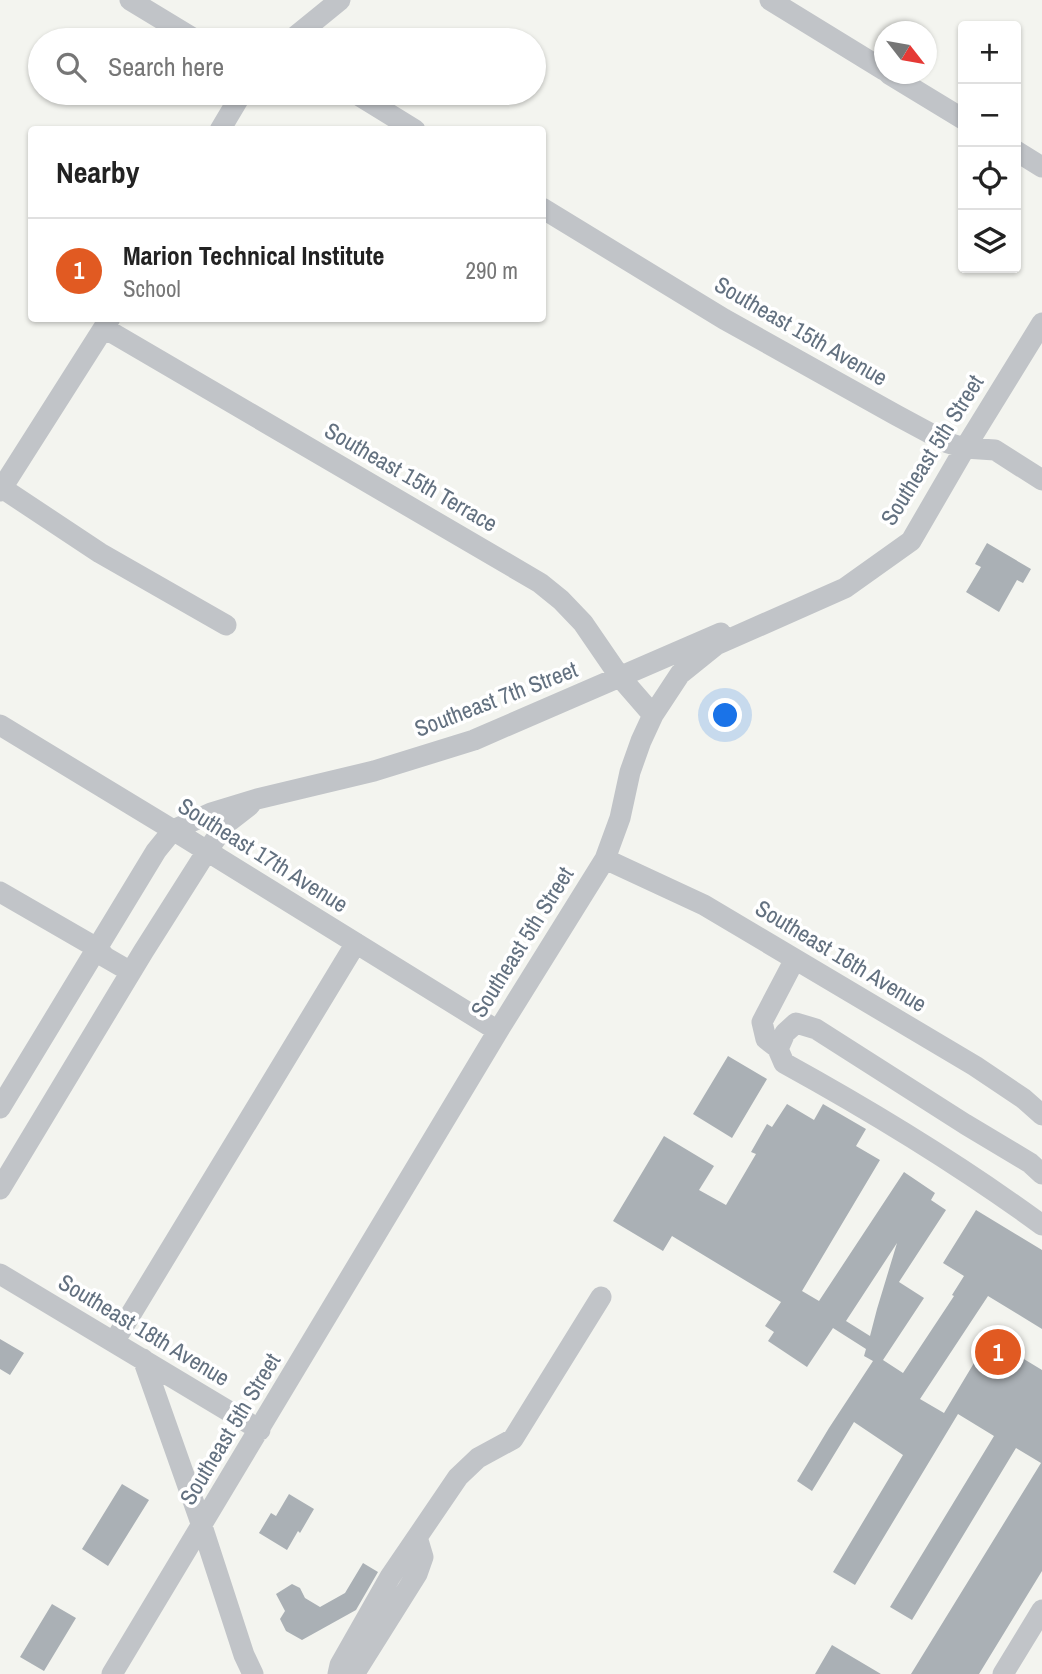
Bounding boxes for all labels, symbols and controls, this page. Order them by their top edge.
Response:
north arrow [874,21,937,84]
map controls [958,21,1021,273]
button: + [958,21,1021,84]
search box [28,28,546,105]
icon: search [52,48,90,86]
text: Search here [108,49,224,84]
button: − [958,84,1021,147]
button: locate [958,147,1021,210]
text: Nearby [56,152,139,192]
button: layers [958,210,1021,273]
text: Marion Technical Institute [123,238,384,273]
text: 1 [74,255,84,286]
text: 290 m [466,255,518,286]
street label: Southeast 15th Avenue [709,268,893,393]
text: School [123,273,181,304]
street label: Southeast 5th Street [873,369,990,531]
street label: Southeast 15th Terrace [319,414,503,539]
street label: Southeast 7th Street [410,653,582,744]
your location [708,698,742,732]
street label: Southeast 17th Avenue [172,790,354,919]
street label: Southeast 5th Street [463,861,580,1023]
street label: Southeast 16th Avenue [750,892,933,1019]
street label: Southeast 18th Avenue [53,1266,236,1393]
pin: 1 [975,1326,1021,1378]
street label: Southeast 5th Street [172,1347,287,1510]

